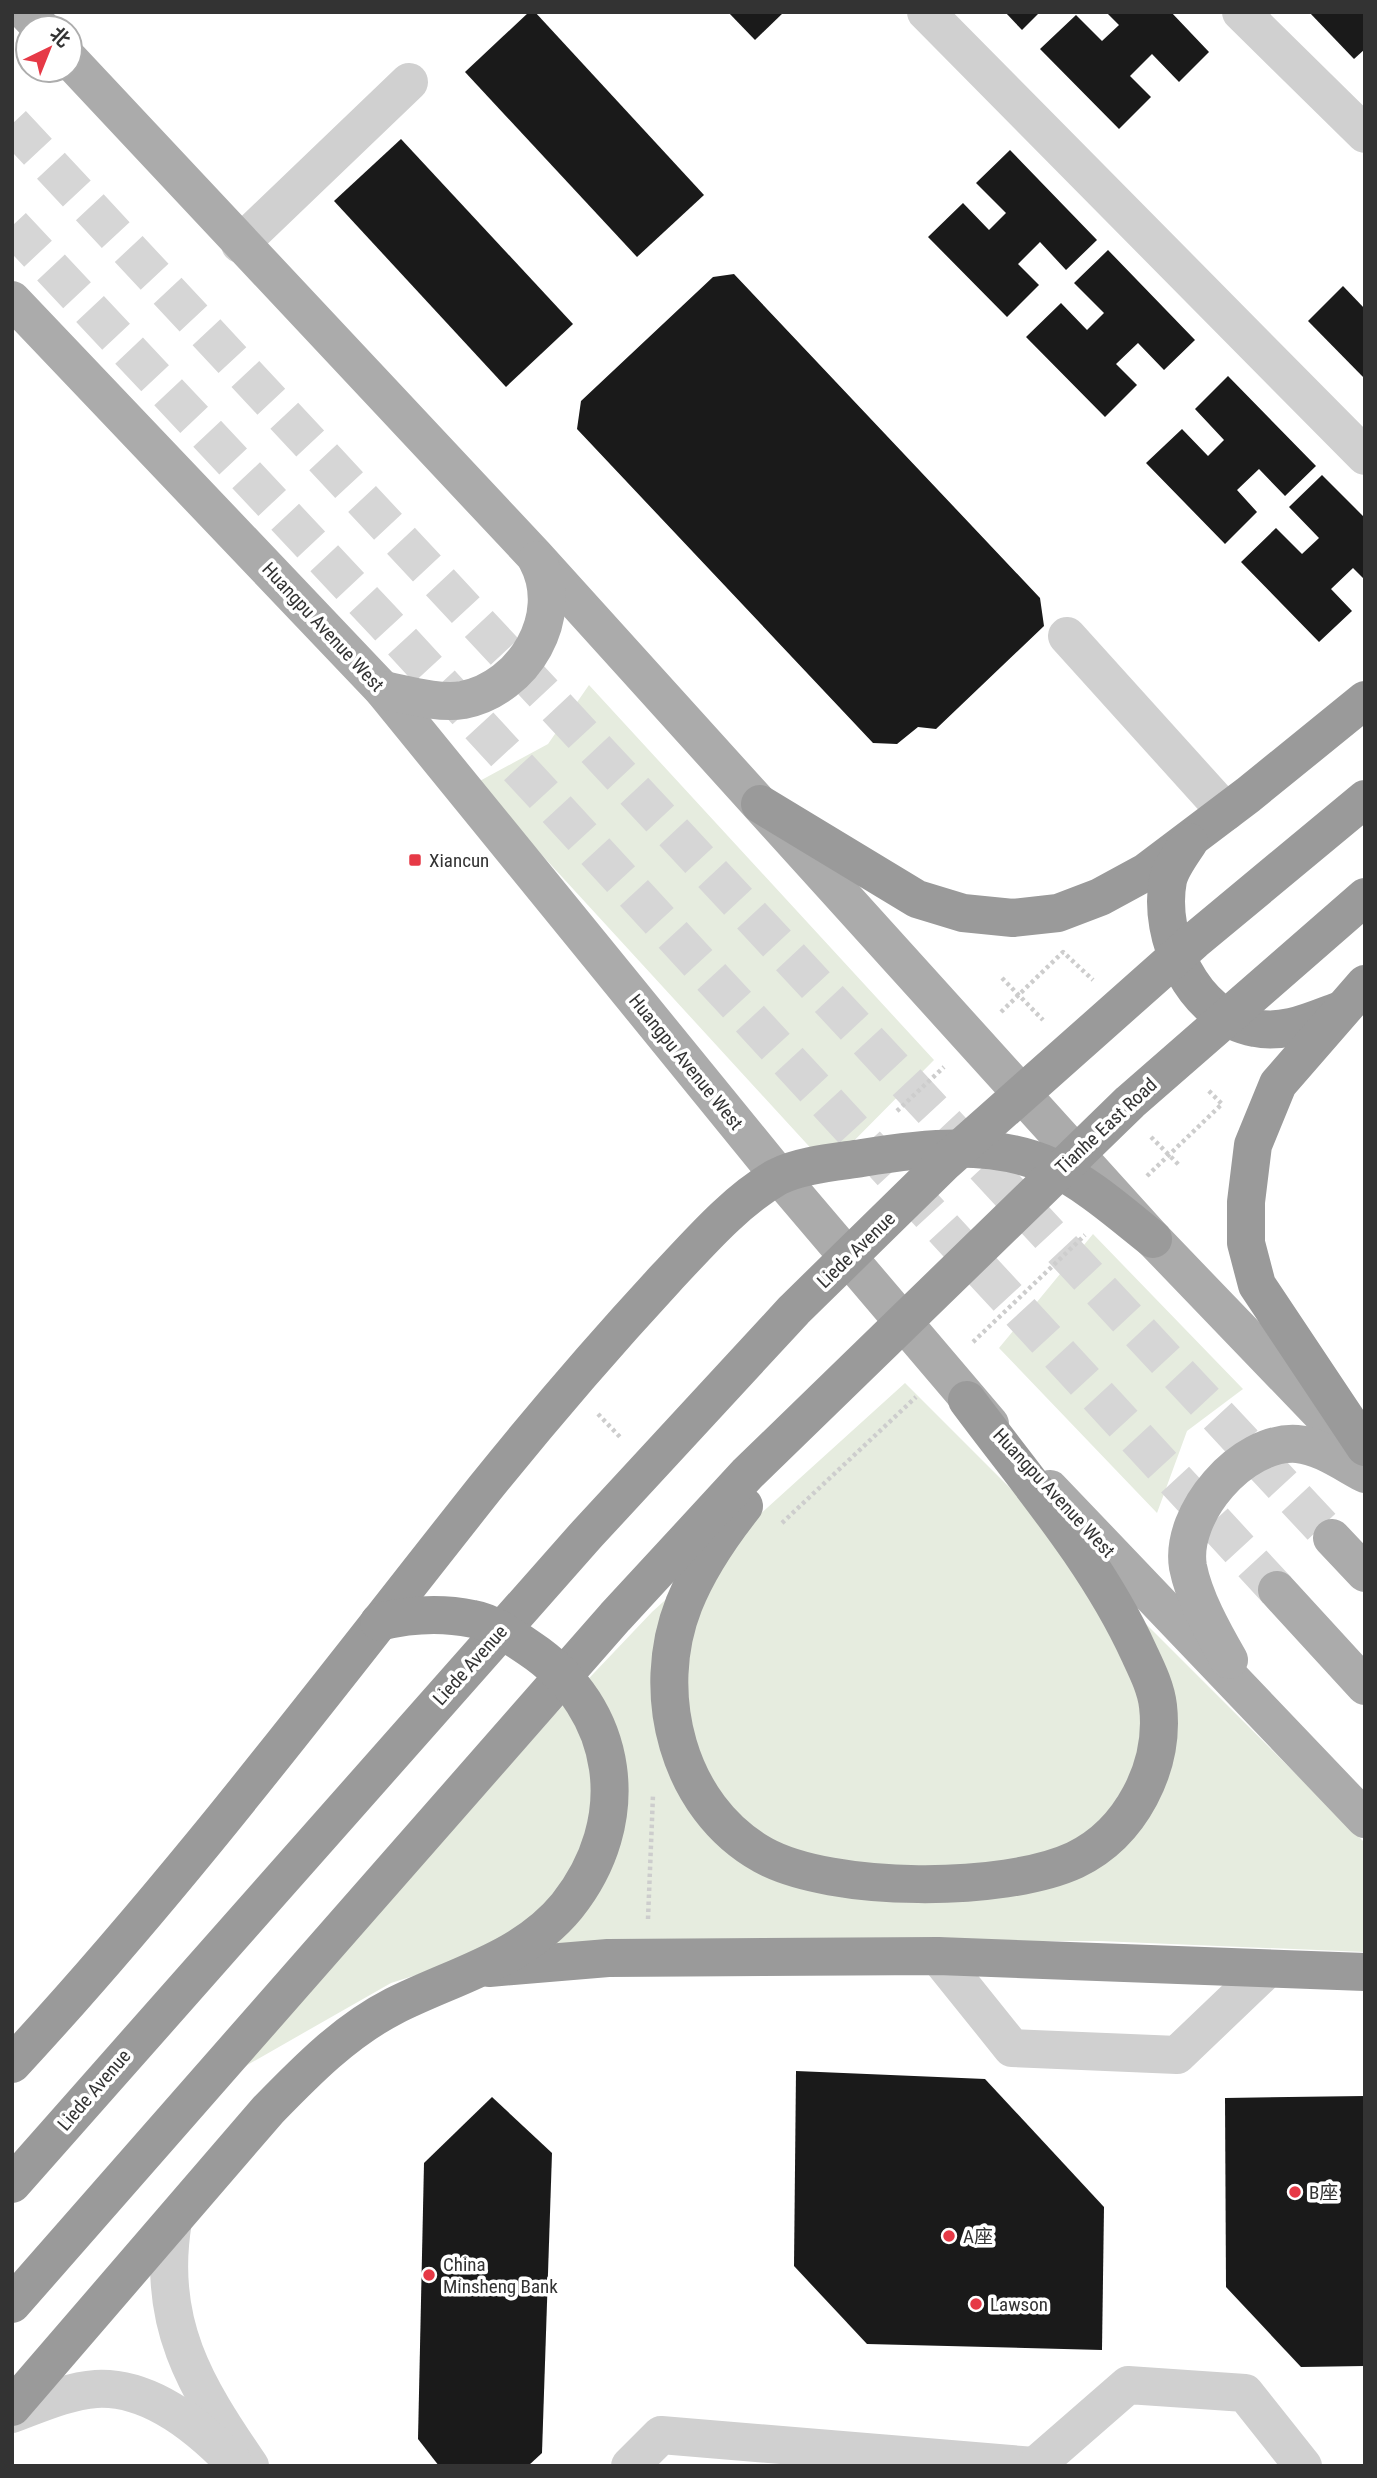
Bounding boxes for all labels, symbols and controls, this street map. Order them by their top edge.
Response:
north arrow [14,14,84,84]
text: 北 [45,22,75,52]
street label: Huangpu Avenue West [257,558,389,696]
place label: Xiancun [429,849,489,872]
marker: Xiancun [407,852,423,868]
street label: Huangpu Avenue West [624,989,748,1135]
street label: Tianhe East Road [1050,1073,1162,1179]
street label: Liede Avenue [812,1207,900,1293]
street label: Huangpu Avenue West [988,1424,1120,1562]
street label: Liede Avenue [428,1620,512,1710]
street label: Liede Avenue [53,2045,135,2135]
place label: B座 [1309,2181,1338,2204]
marker: B座 [1287,2184,1303,2200]
place label: A座 [963,2225,993,2248]
marker: A座 [941,2228,957,2244]
place label: China Minsheng Bank [443,2253,558,2298]
marker: China Minsheng Bank [421,2267,437,2283]
place label: Lawson [990,2293,1048,2316]
marker: Lawson [968,2296,984,2312]

